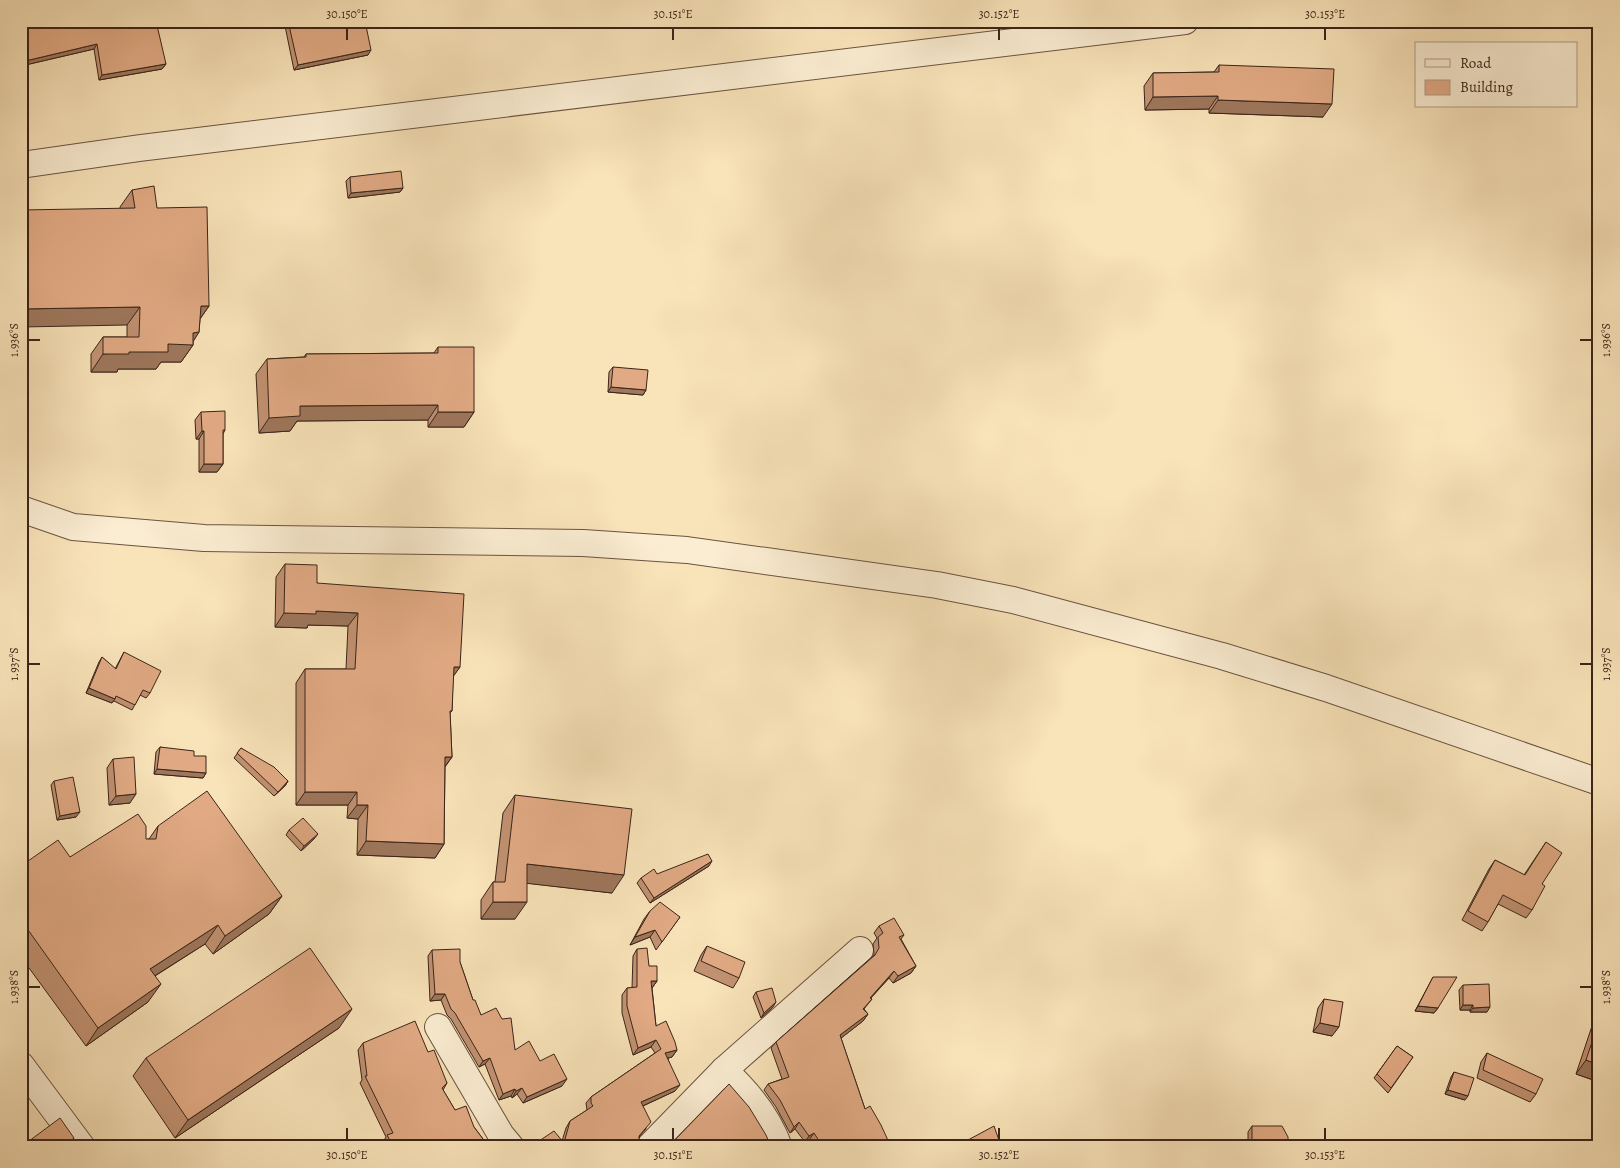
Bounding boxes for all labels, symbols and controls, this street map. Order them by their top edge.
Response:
text: 30.150°E [326,6,368,22]
text: 30.151°E [653,6,693,22]
text: 30.152°E [979,6,1019,22]
text: 30.153°E [1305,6,1345,22]
legend [1415,42,1578,108]
text: Road [1460,53,1492,73]
text: Building [1460,77,1513,97]
text: 1.936°S [6,323,22,357]
text: 1.936°S [1598,323,1614,357]
text: 1.937°S [6,647,22,681]
text: 1.937°S [1598,647,1614,681]
text: 1.938°S [6,970,22,1004]
text: 1.938°S [1598,970,1614,1004]
text: 30.150°E [326,1147,368,1163]
text: 30.151°E [653,1147,693,1163]
text: 30.152°E [979,1147,1019,1163]
text: 30.153°E [1305,1147,1345,1163]

